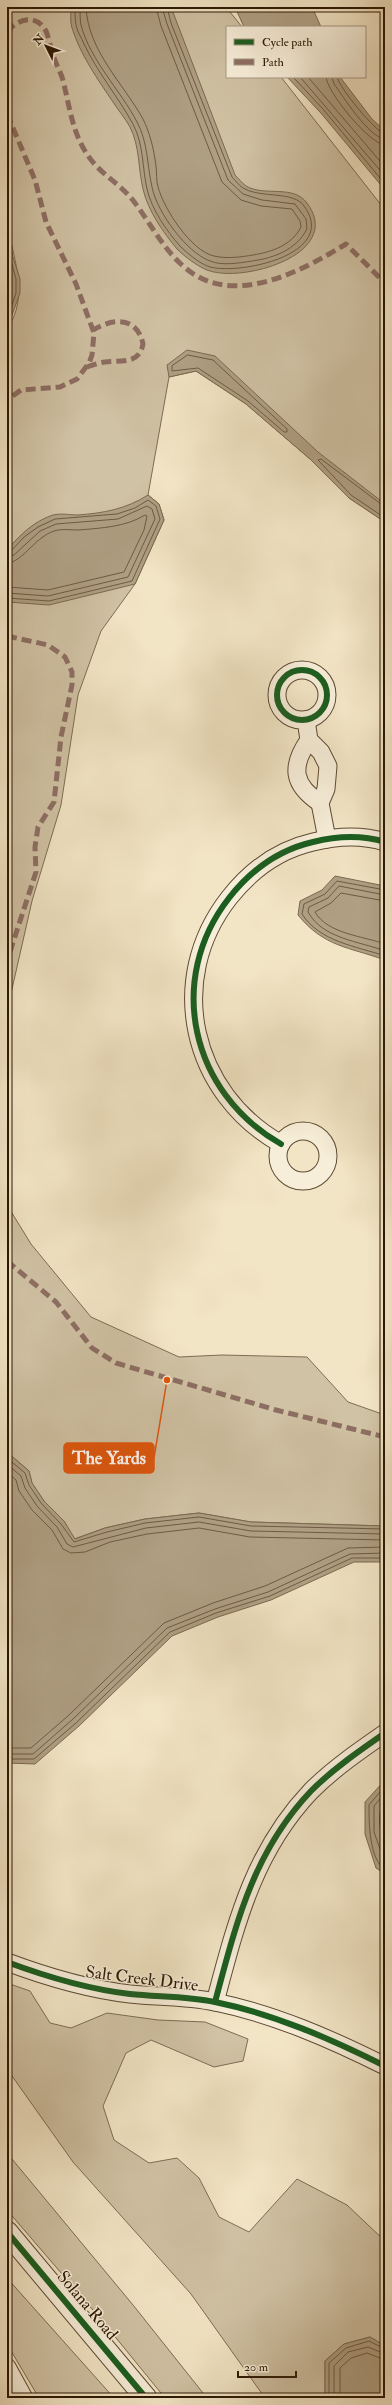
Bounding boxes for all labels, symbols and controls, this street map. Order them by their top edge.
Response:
north arrow [26,26,66,66]
legend [226,26,366,78]
text: N [30,31,48,48]
text: Cycle path [262,35,313,50]
text: Path [262,55,285,70]
callout: The Yards [64,1443,154,1473]
text: The Yards [71,1447,146,1470]
street label: Salt Creek Drive [84,1961,199,1996]
street label: Solana Road [53,2266,123,2345]
scale bar [238,2353,296,2379]
text: 20 m [244,2360,269,2375]

